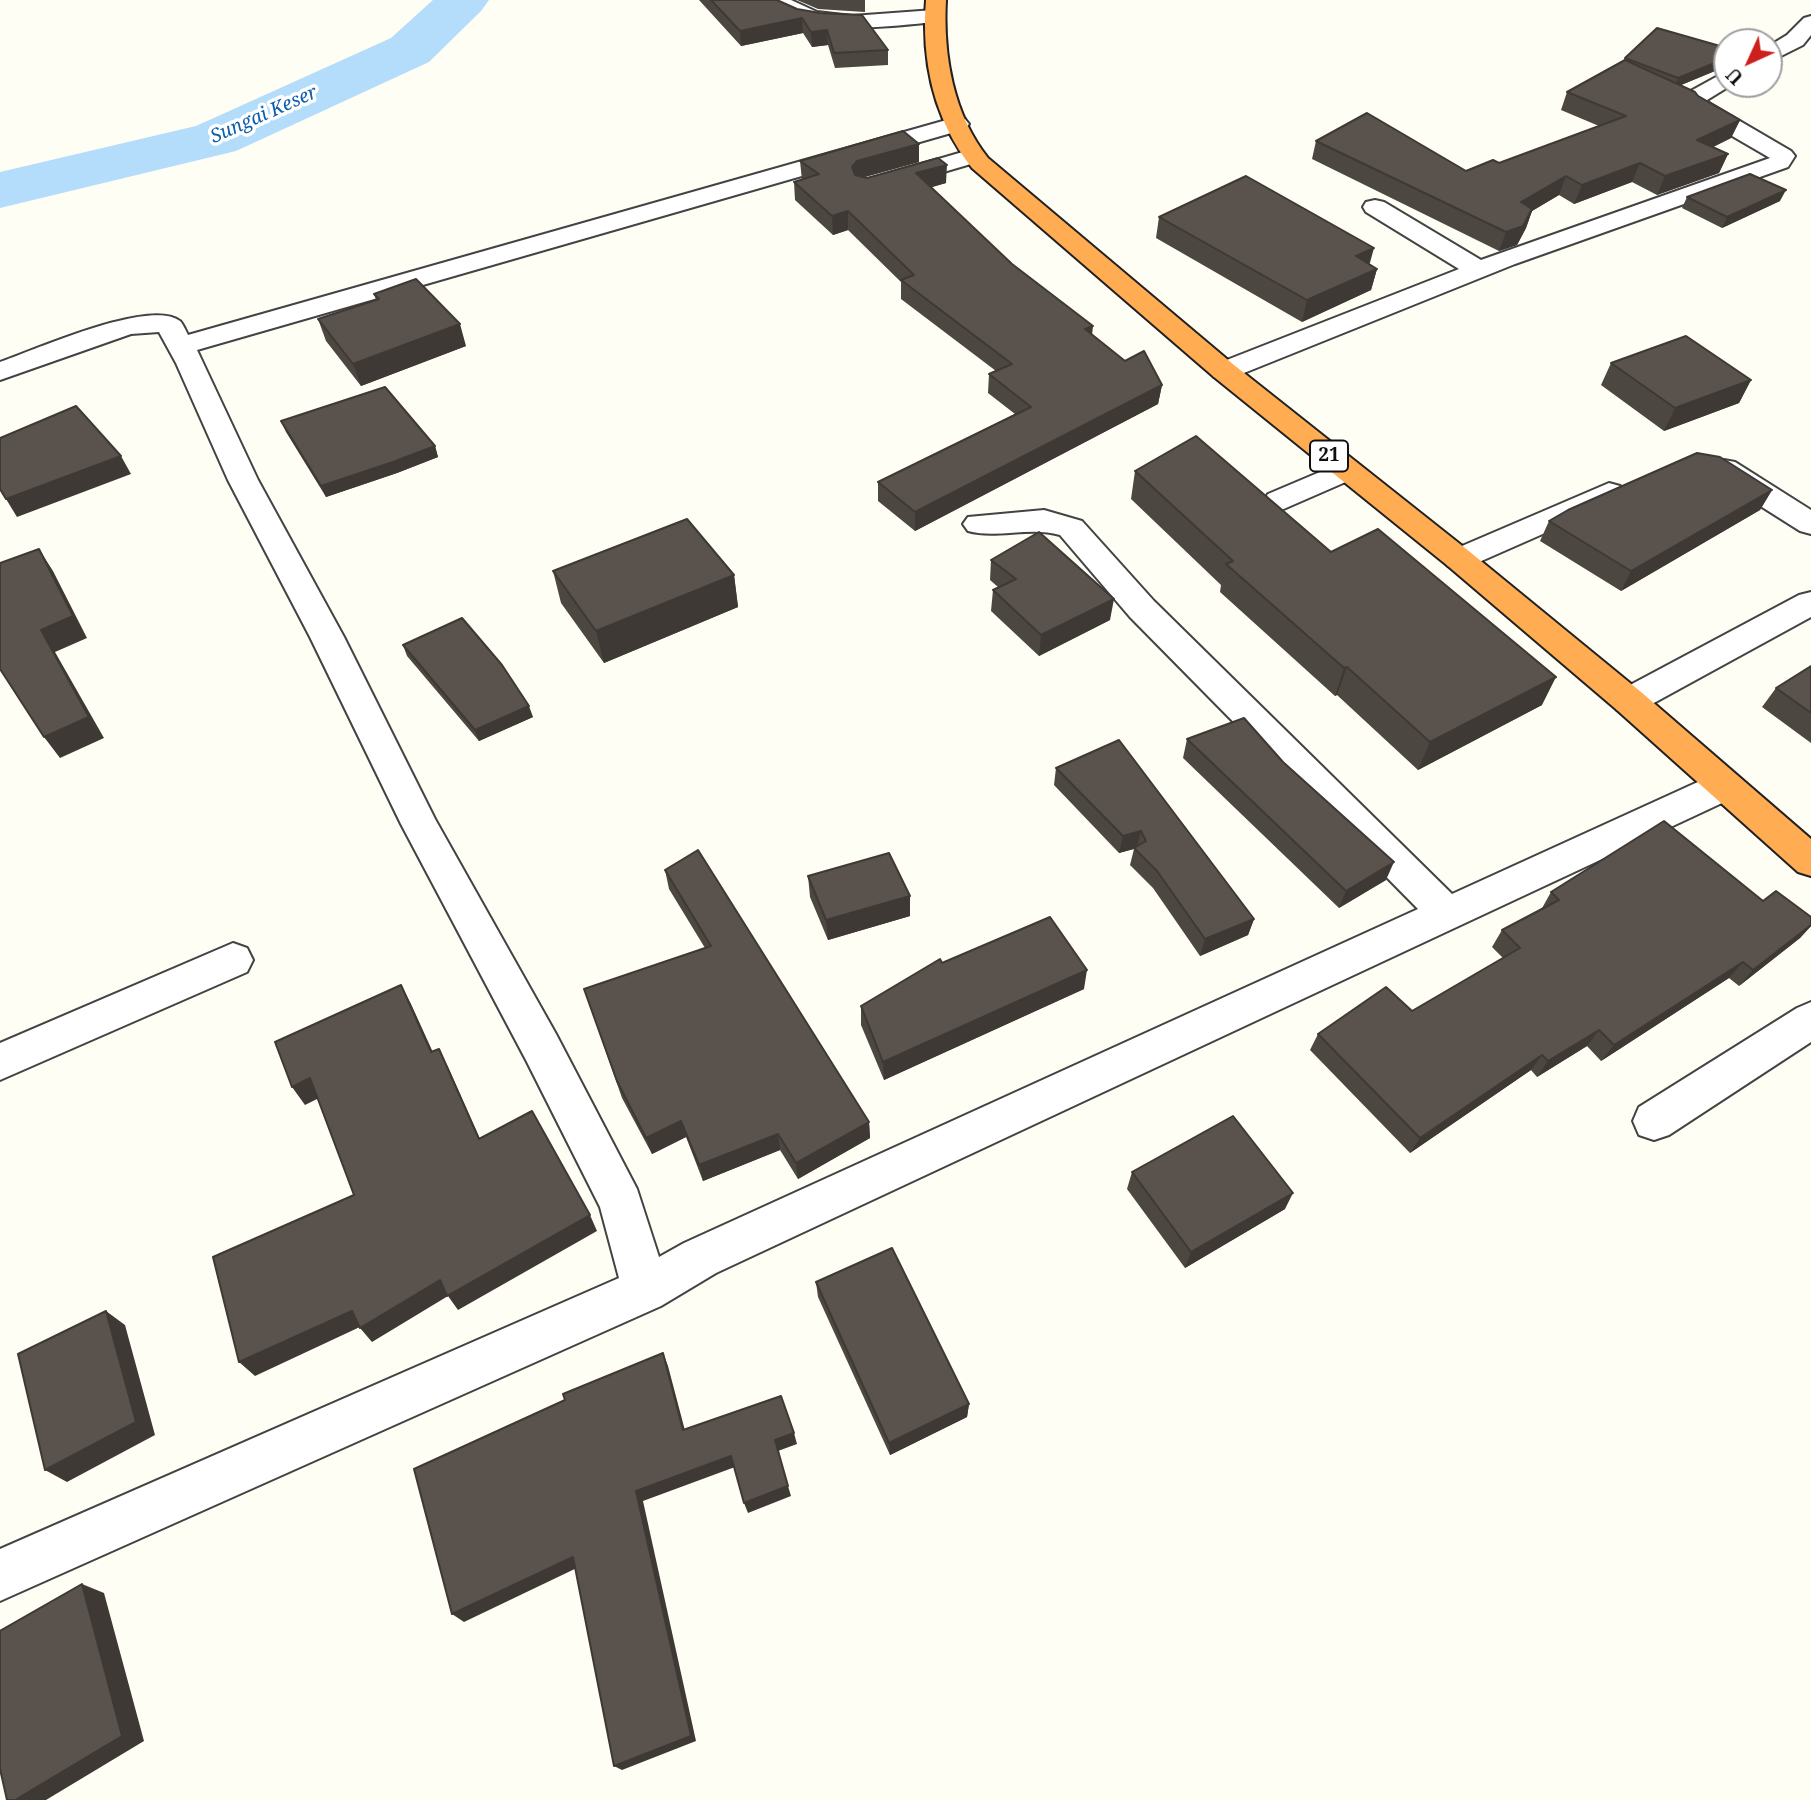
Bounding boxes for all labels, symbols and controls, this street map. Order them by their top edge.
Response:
north arrow [1713,28,1783,98]
text: U [1720,62,1749,91]
water label: Sungai Keser [207,81,321,149]
road number: 21 [1310,440,1348,471]

